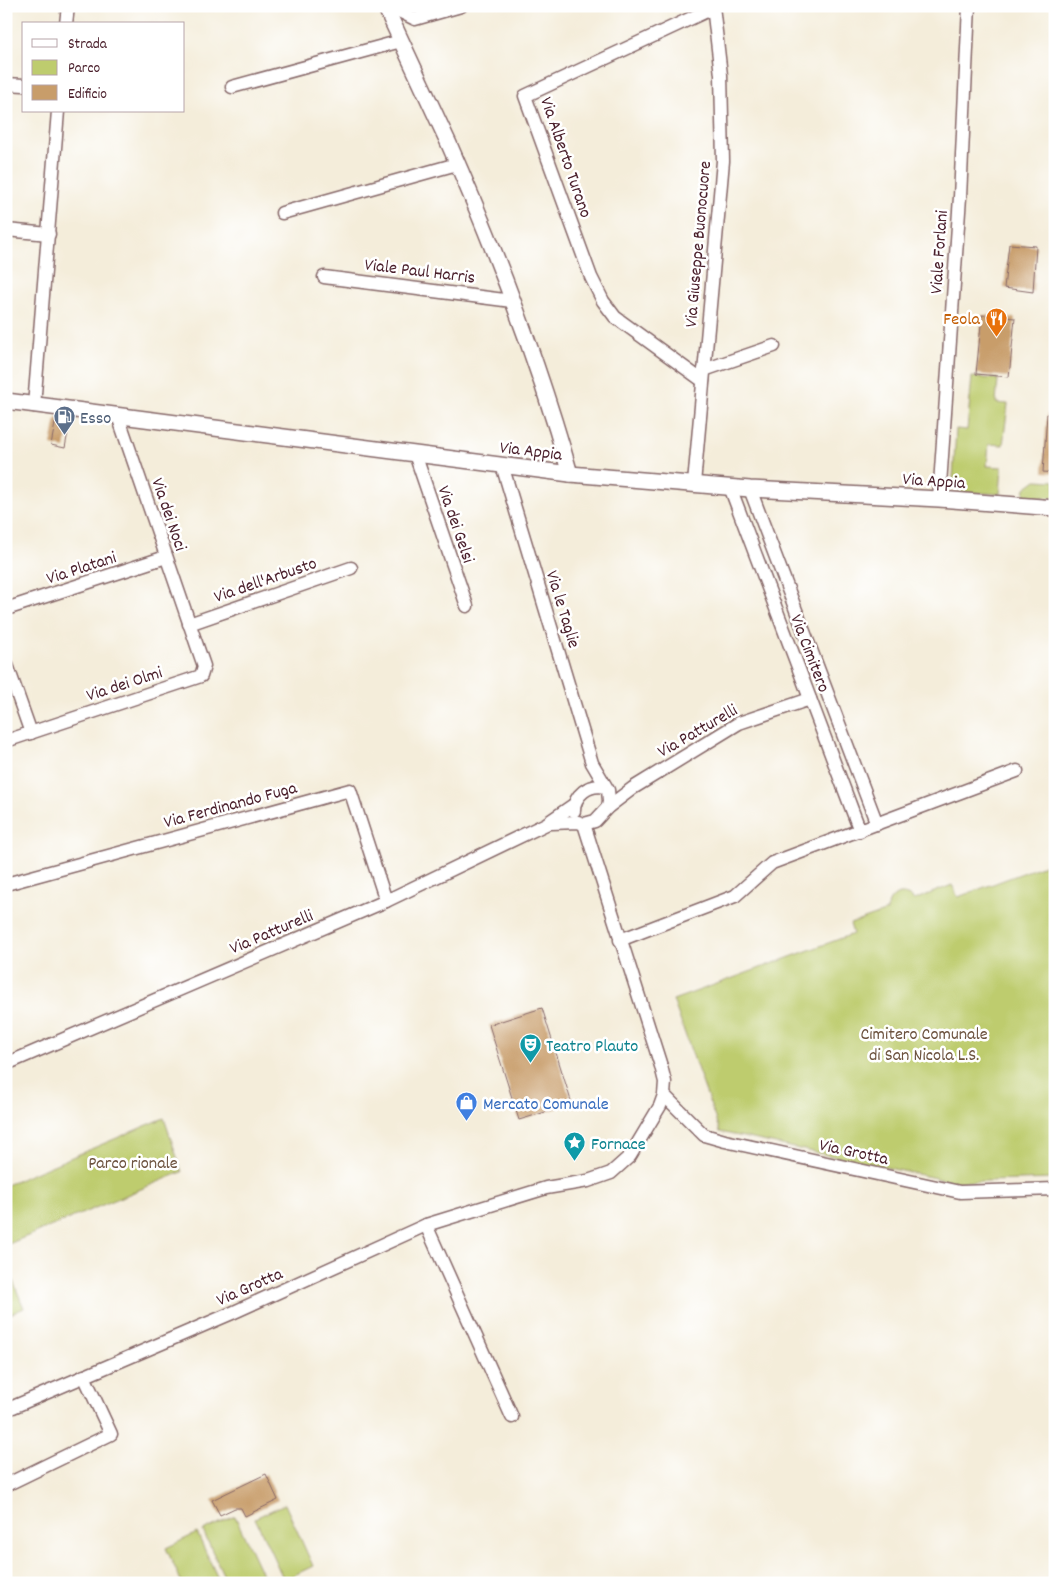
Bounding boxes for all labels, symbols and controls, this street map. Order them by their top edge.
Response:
legend [22,22,185,112]
text: Strada [68,34,108,56]
text: Parco [68,58,100,80]
text: Edificio [68,84,107,106]
street label: Via Alberto Turano [532,94,597,222]
street label: Via Giuseppe Buonocuore [680,160,719,329]
street label: Viale Forlani [925,210,956,295]
street label: Viale Paul Harris [363,253,476,292]
restaurant icon: Feola [984,306,1008,337]
place label: Feola [943,308,981,333]
fuel station icon: Esso [52,405,76,436]
place label: Esso [80,407,111,432]
street label: Via Appia [498,436,564,469]
street label: Via Appia [902,468,967,497]
street label: Via dei Noci [143,475,192,555]
street label: Via dei Gelsi [430,483,480,567]
street label: Via Platani [44,546,120,592]
street label: Via dell'Arbusto [211,552,321,611]
street label: Via le Taglie [538,568,585,652]
street label: Via Cimitero [782,611,835,696]
street label: Via dei Olmi [84,661,166,709]
street label: Via Patturelli [654,699,743,765]
street label: Via Ferdinando Fuga [161,777,300,836]
street label: Via Patturelli [226,904,318,962]
park label: Cimitero Comunale di San Nicola L.S. [860,1023,988,1069]
theatre icon: Teatro Plauto [518,1033,542,1064]
place label: Teatro Plauto [546,1035,638,1060]
shop icon: Mercato Comunale [455,1091,479,1122]
place label: Mercato Comunale [483,1093,609,1118]
place icon: Fornace [563,1131,587,1162]
place label: Fornace [591,1133,646,1158]
street label: Via Grotta [817,1134,891,1173]
park label: Parco rionale [88,1152,178,1177]
street label: Via Grotta [213,1262,288,1314]

